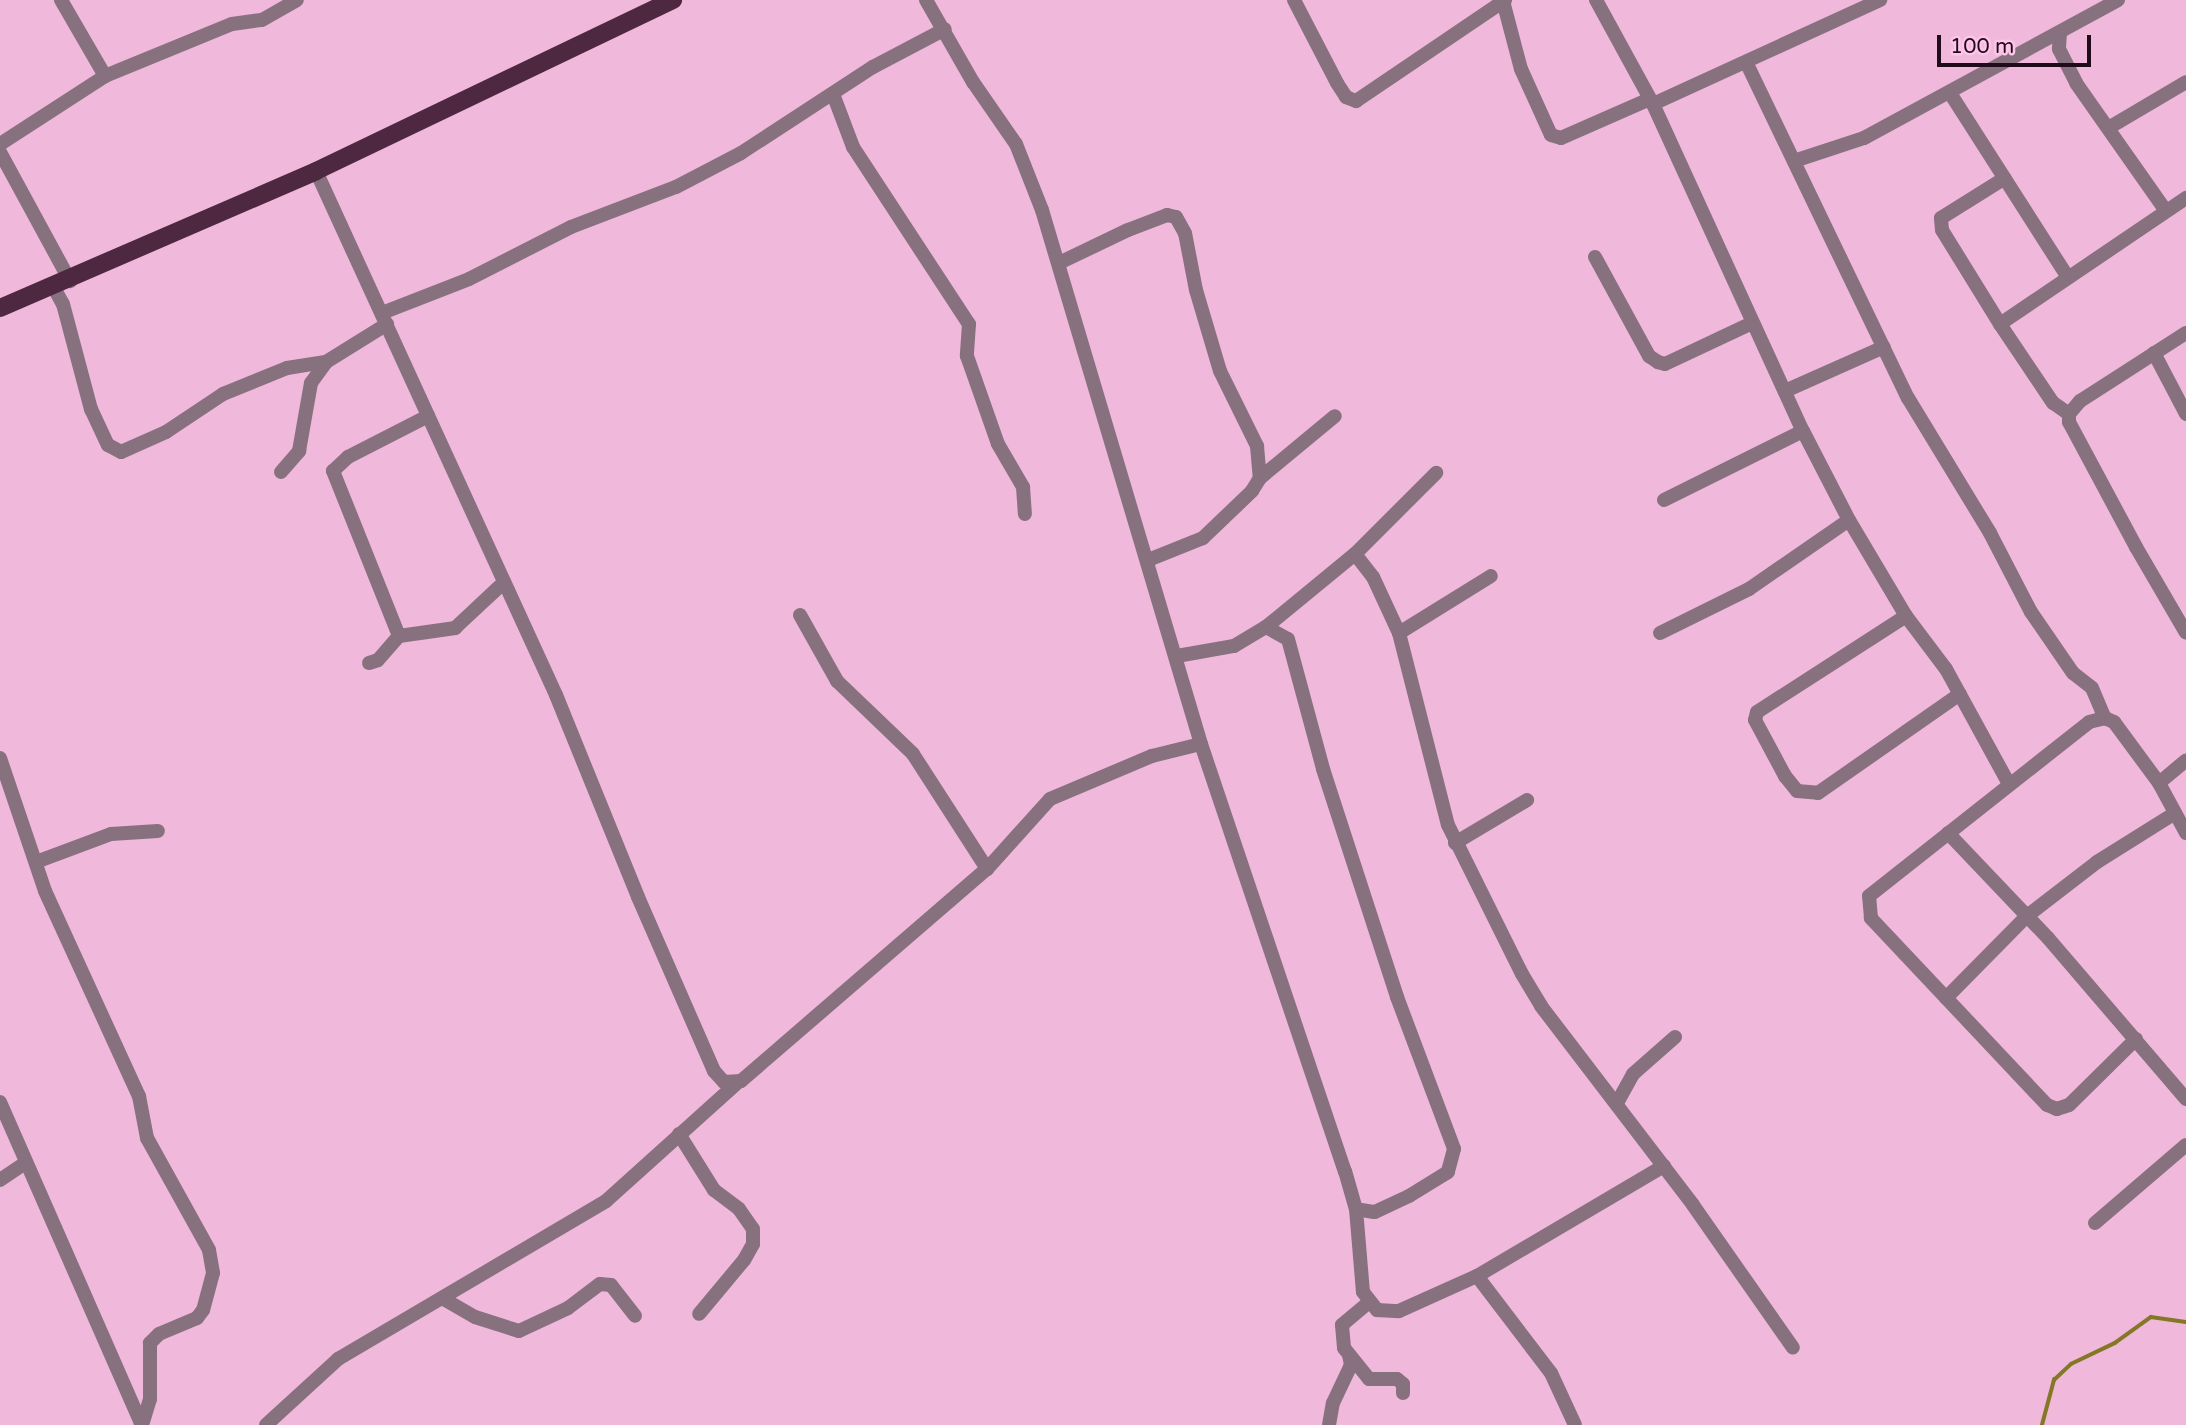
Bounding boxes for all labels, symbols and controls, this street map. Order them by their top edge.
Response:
scale bar [1941,21,2095,65]
text: 100 m [1950,34,2014,59]

